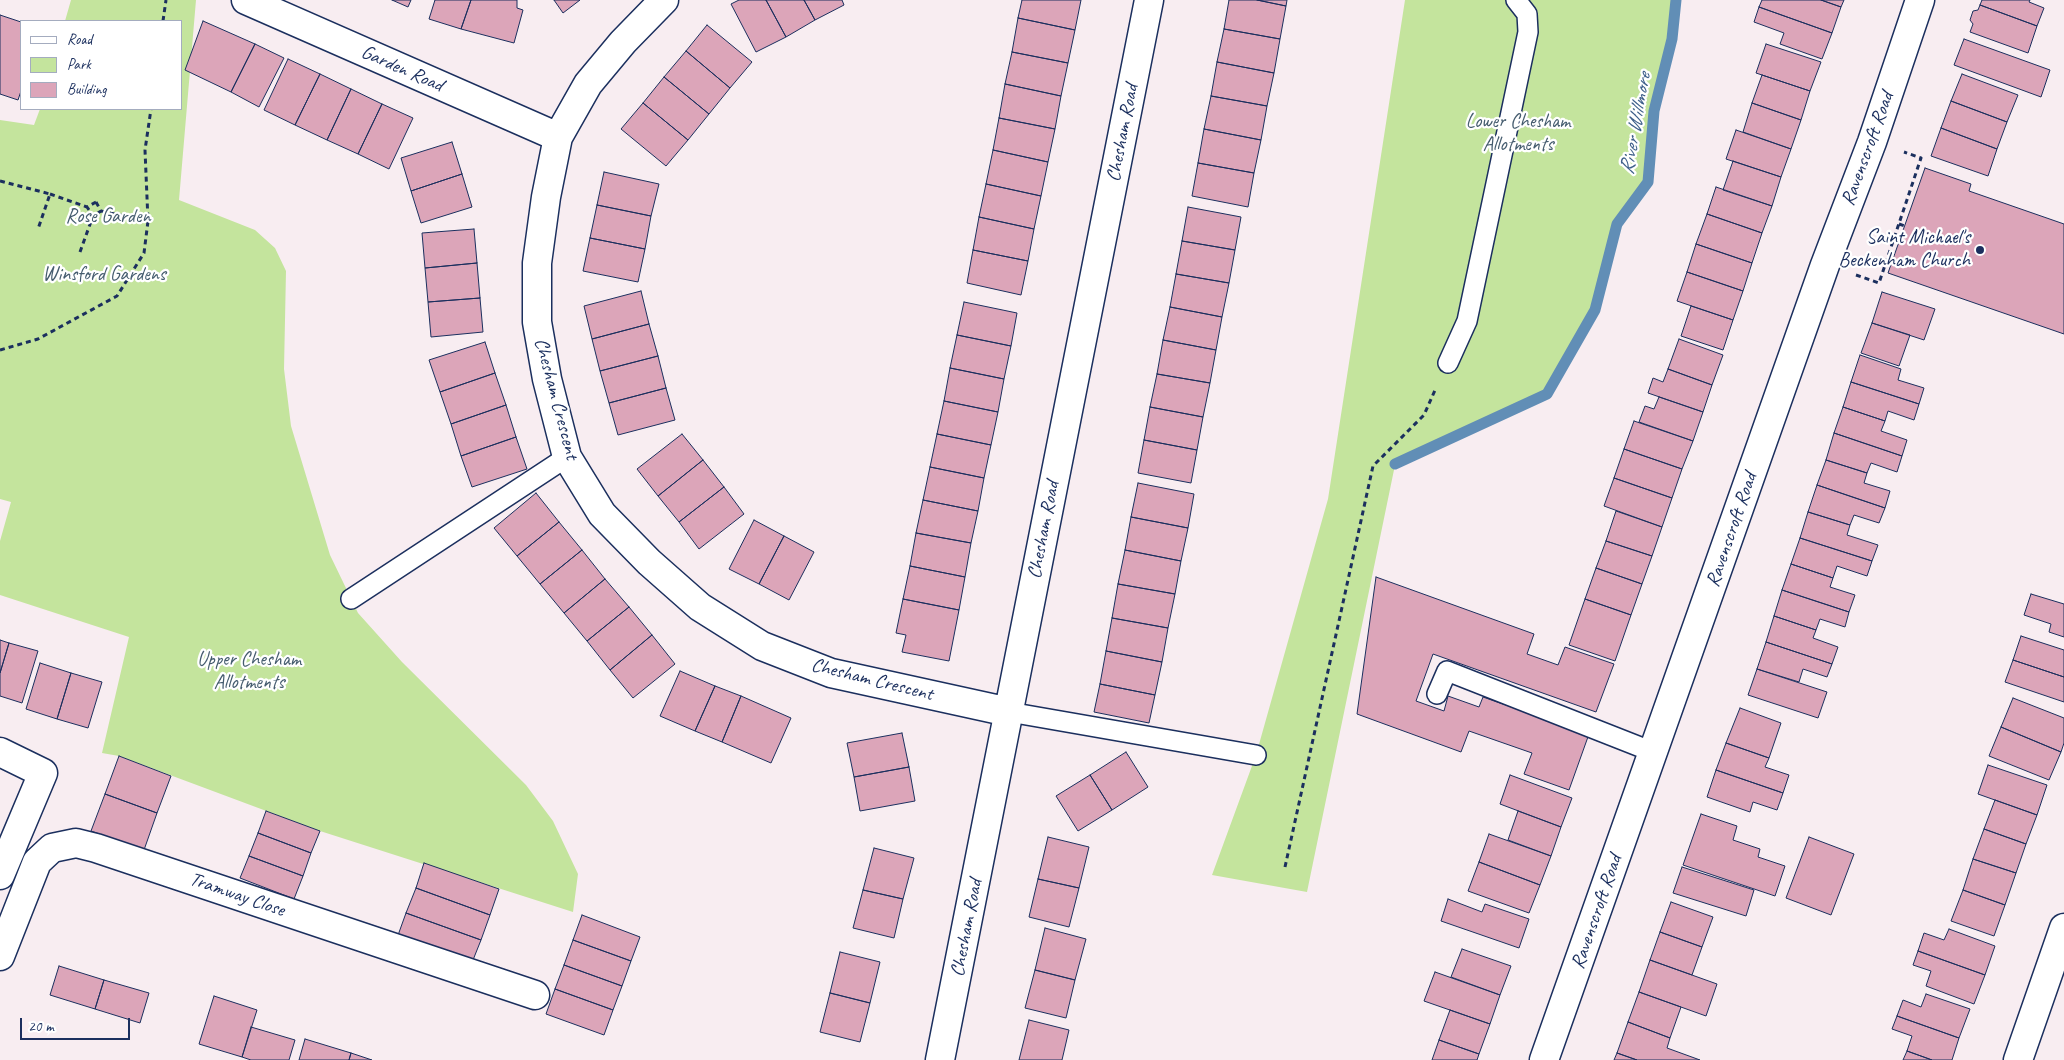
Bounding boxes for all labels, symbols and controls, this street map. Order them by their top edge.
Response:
legend [20,20,182,110]
text: Road [67,30,92,49]
street label: Garden Road [357,40,447,98]
text: Park [67,55,91,74]
water label: River Willmore [1615,72,1657,176]
text: Building [67,80,106,99]
street label: Chesham Road [1102,82,1144,184]
street label: Ravenscroft Road [1836,89,1900,209]
park label: Lower Chesham Allotments [1466,110,1570,157]
park label: Rose Garden [66,205,150,229]
place label: Saint Michael's Beckenham Church [1839,226,1970,273]
marker: Saint Michael's Beckenham Church [1974,244,1986,256]
park label: Winsford Gardens [42,263,166,287]
street label: Chesham Crescent [528,336,584,462]
street label: Ravenscroft Road [1701,470,1763,590]
street label: Chesham Road [1023,479,1065,581]
park label: Upper Chesham Allotments [197,648,301,695]
street label: Chesham Crescent [809,653,935,707]
street label: Ravenscroft Road [1566,852,1628,972]
street label: Tramway Close [186,868,288,922]
street label: Chesham Road [946,877,988,979]
scale bar [22,1008,132,1040]
text: 20 m [28,1017,54,1036]

